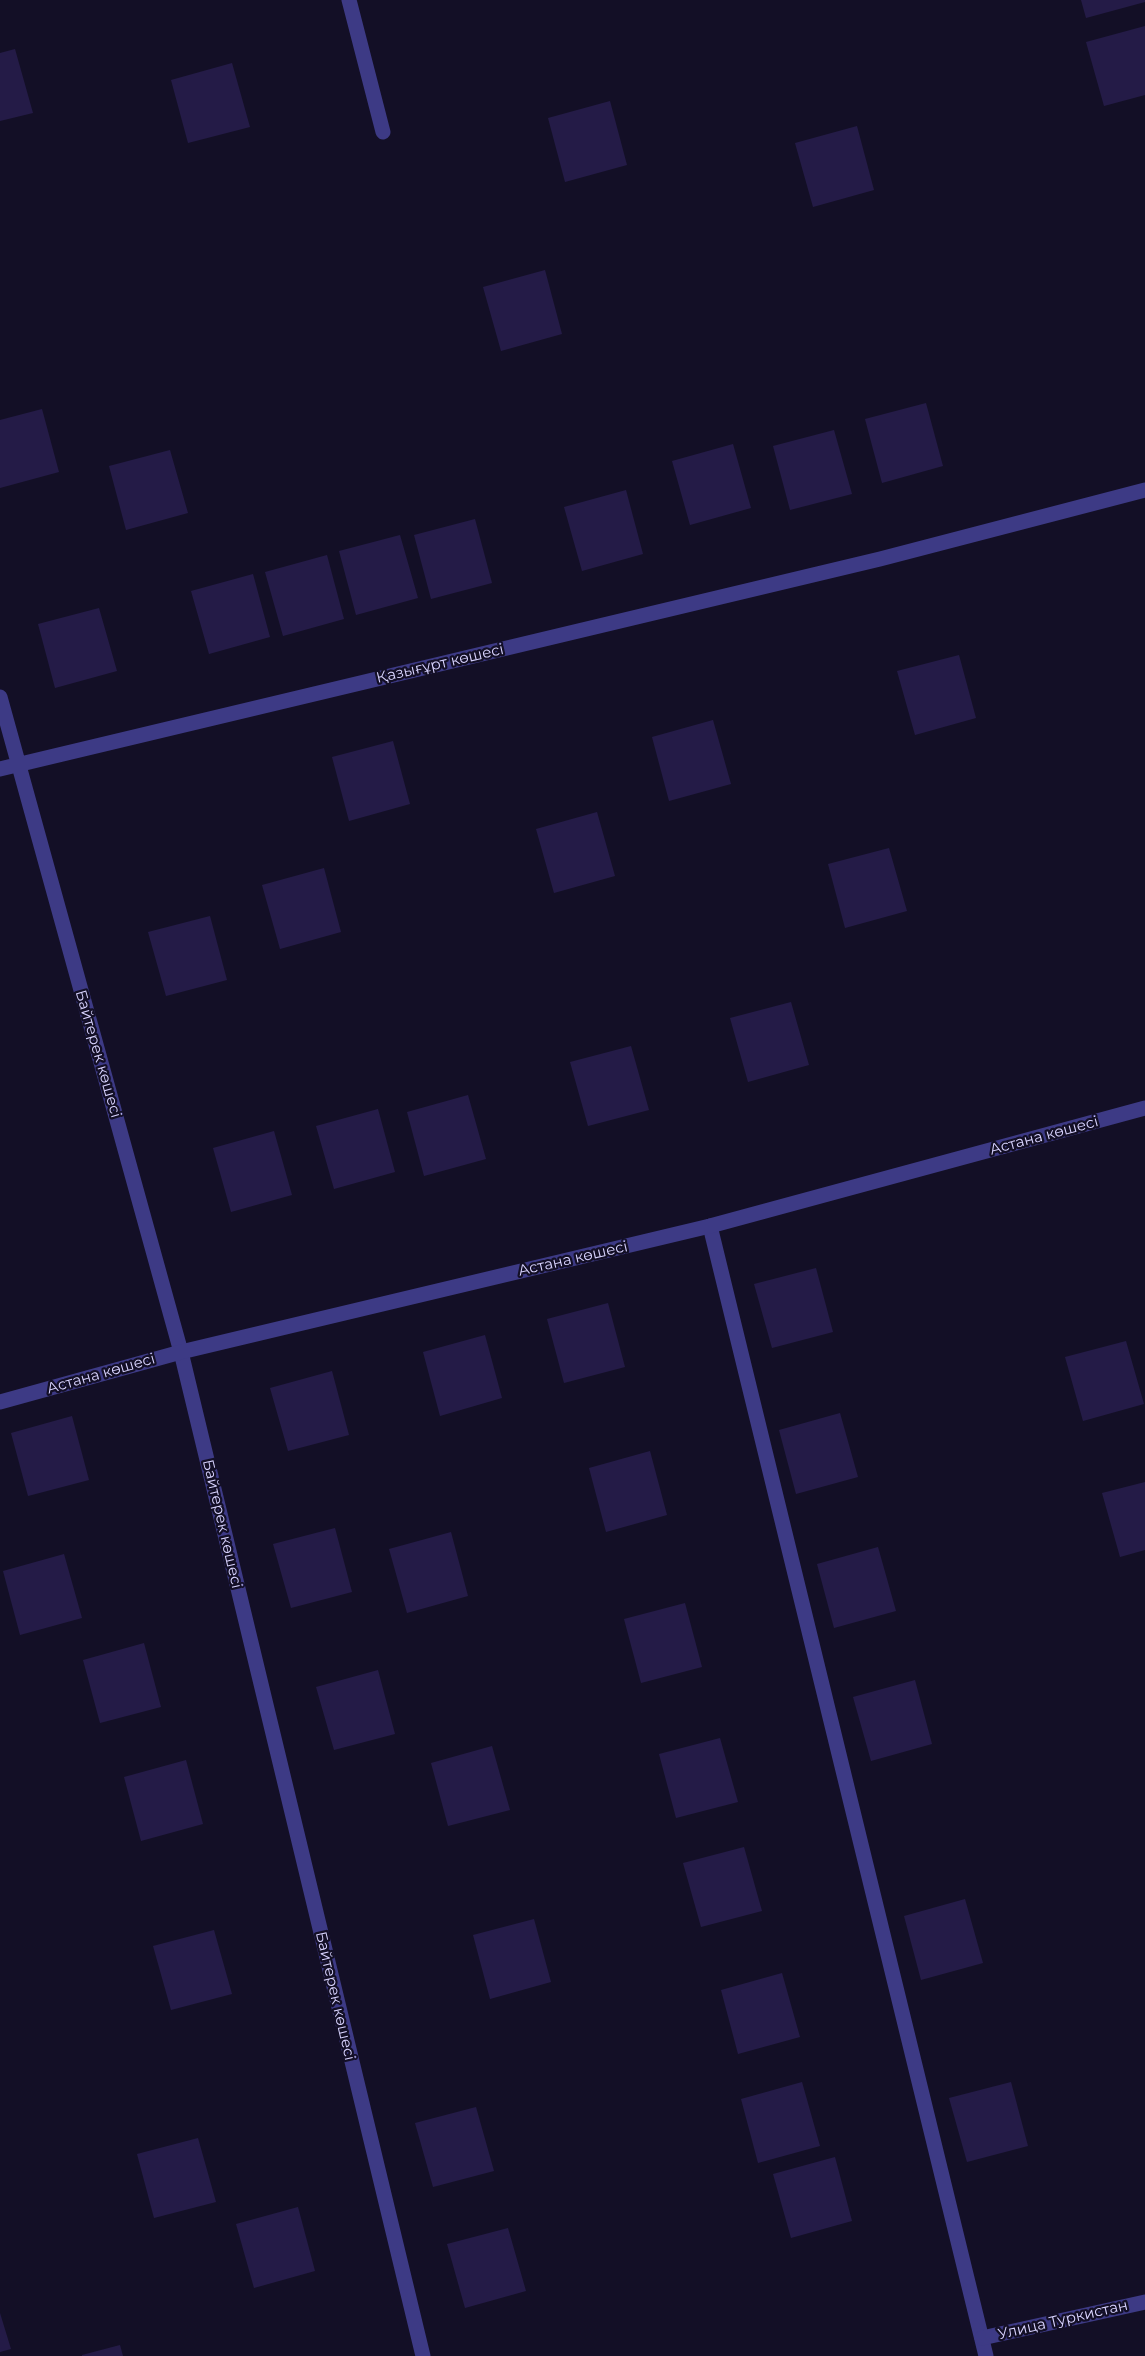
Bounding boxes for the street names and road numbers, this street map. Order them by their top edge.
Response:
street label: Қазығұрт көшесі [375,641,505,687]
street label: Байтерек көшесі [71,988,125,1120]
street label: Астана көшесі [988,1113,1100,1159]
street label: Астана көшесі [517,1238,629,1280]
street label: Астана көшесі [45,1350,157,1398]
street label: Байтерек көшесі [198,1458,246,1590]
street label: Байтерек көшесі [311,1930,359,2062]
street label: Улица Туркистан [996,2296,1130,2344]

